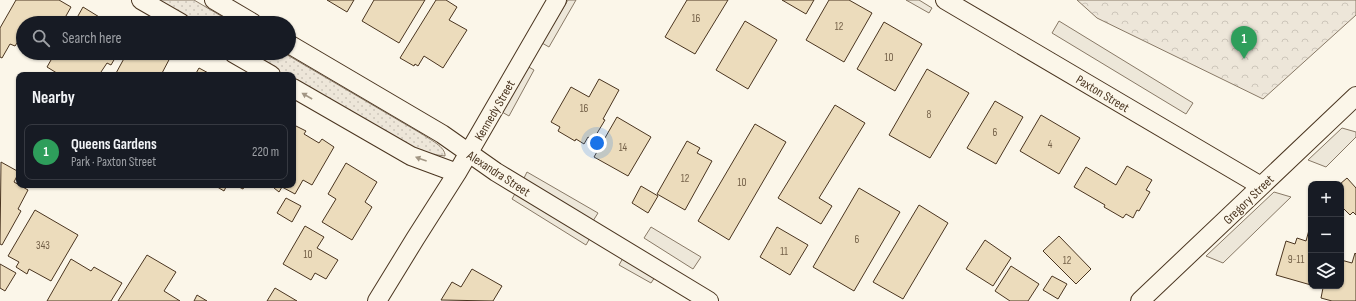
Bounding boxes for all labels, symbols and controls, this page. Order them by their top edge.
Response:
house number: 16 [692,12,701,25]
search box [16,16,296,60]
house number: 12 [835,20,844,33]
pin: 1 [1231,26,1257,59]
icon: search [30,27,52,49]
text: Search here [62,29,122,48]
house number: 10 [885,51,893,64]
street label: Paxton Street [1073,72,1132,116]
street label: Kennedy Street [471,77,519,144]
text: Nearby [32,88,75,108]
one-way arrow [301,92,313,99]
house number: 16 [580,102,589,115]
house number: 8 [927,108,932,121]
house number: 6 [993,126,998,139]
your location [587,133,607,153]
text: Queens Gardens [71,135,157,154]
house number: 4 [1048,138,1053,151]
house number: 14 [619,141,628,154]
text: 1 [43,144,49,160]
text: 220 m [252,144,279,160]
street label: Alexandra Street [463,147,533,200]
text: Park · Paxton Street [71,154,156,170]
one-way arrow [414,156,426,162]
house number: 12 [681,172,690,185]
street label: Gregory Street [1220,172,1277,228]
house number: 10 [738,176,746,189]
map controls [1308,181,1344,289]
button: + [1308,181,1344,217]
button: − [1308,217,1344,253]
house number: 6 [855,233,860,246]
house number: 343 [36,239,50,252]
house number: 11 [780,245,788,258]
house number: 10 [304,248,312,261]
house number: 9-11 [1288,253,1304,266]
button: layers [1308,253,1344,289]
house number: 12 [1063,254,1072,267]

